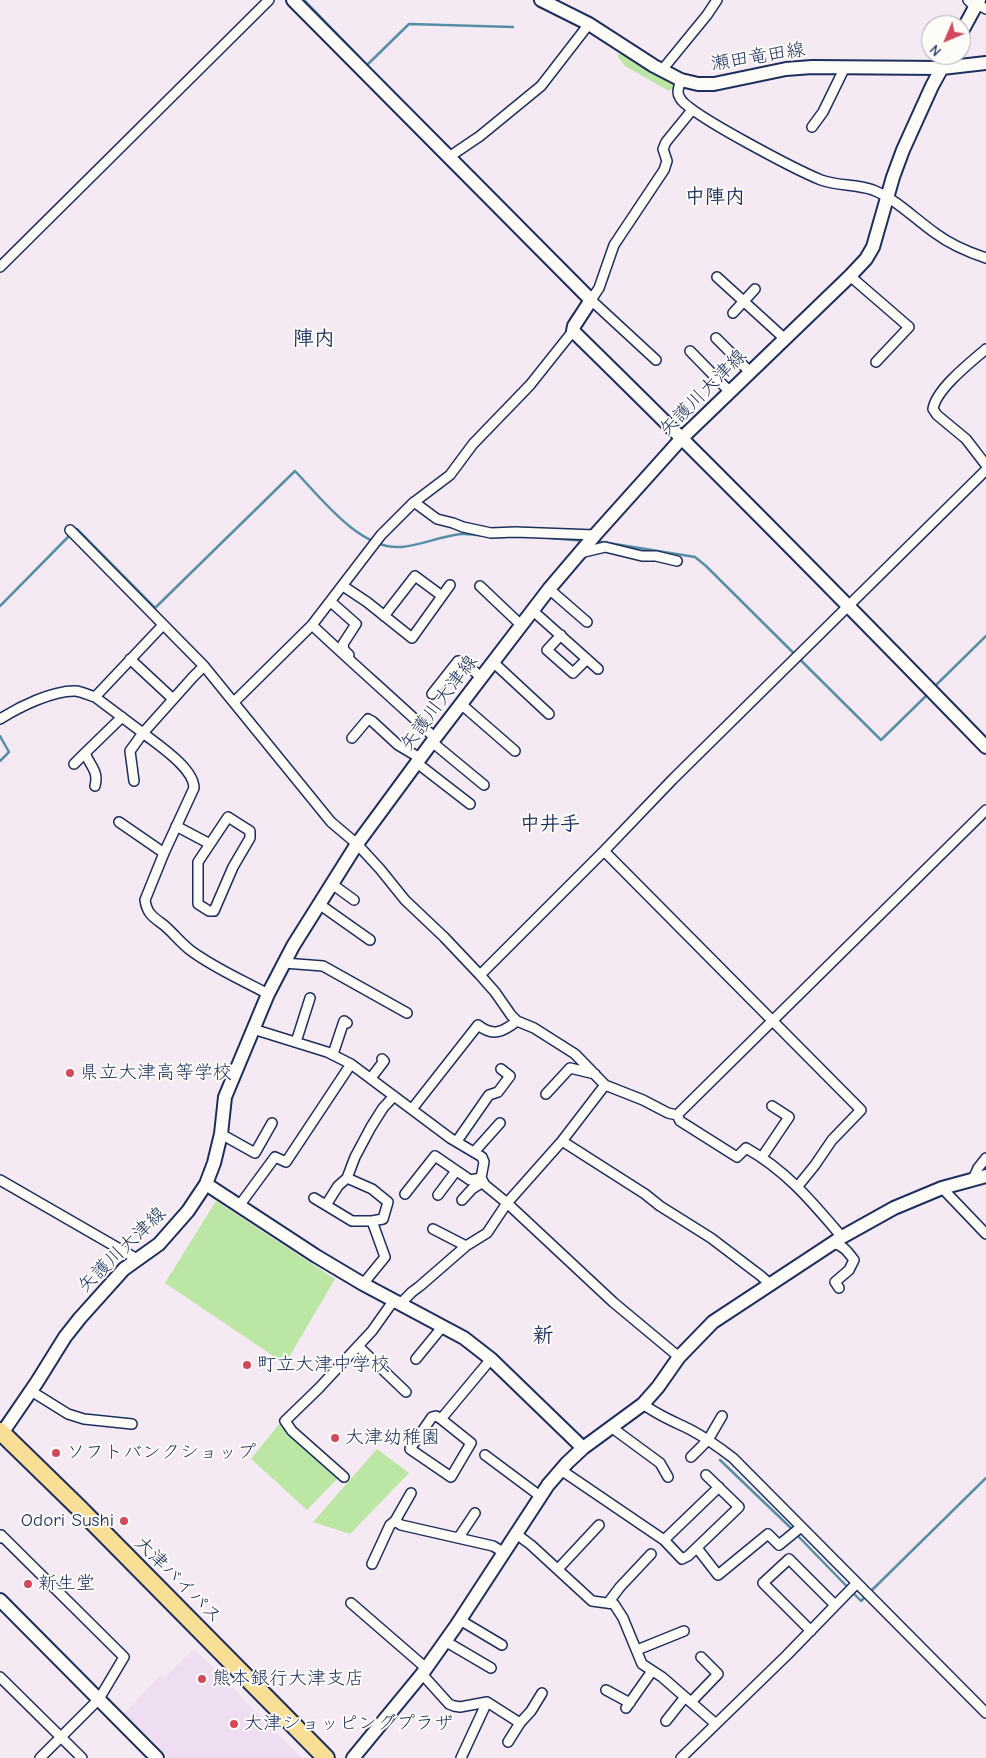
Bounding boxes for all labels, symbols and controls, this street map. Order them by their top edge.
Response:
north arrow [921,15,971,65]
street label: 瀬田竜田線 [709,38,807,76]
text: N [927,41,945,60]
district label: 中陣内 [685,185,745,209]
district label: 陣内 [293,326,335,352]
street label: 矢護川大津線 [655,345,751,441]
street label: 矢護川大津線 [396,651,482,755]
district label: 中井手 [520,812,580,836]
place label: 県立大津高等学校 [80,1062,232,1084]
marker: 県立大津高等学校 [64,1067,76,1079]
street label: 矢護川大津線 [73,1202,171,1298]
district label: 新 [533,1323,553,1349]
place label: 町立大津中学校 [257,1354,390,1376]
marker: 町立大津中学校 [241,1359,253,1371]
place label: 大津幼稚園 [345,1427,440,1449]
marker: 大津幼稚園 [329,1432,341,1444]
place label: ソフトバンクショップ [66,1442,256,1464]
marker: ソフトバンクショップ [50,1447,62,1459]
place label: Odori Sushi [21,1510,114,1532]
marker: Odori Sushi [118,1515,130,1527]
street label: 大津バイパス [130,1532,226,1628]
place label: 新生堂 [38,1573,95,1595]
marker: 新生堂 [22,1578,34,1590]
place label: 熊本銀行大津支店 [212,1668,364,1690]
marker: 熊本銀行大津支店 [196,1673,208,1685]
place label: 大津ショッピングプラザ [244,1713,453,1735]
marker: 大津ショッピングプラザ [228,1718,240,1730]

